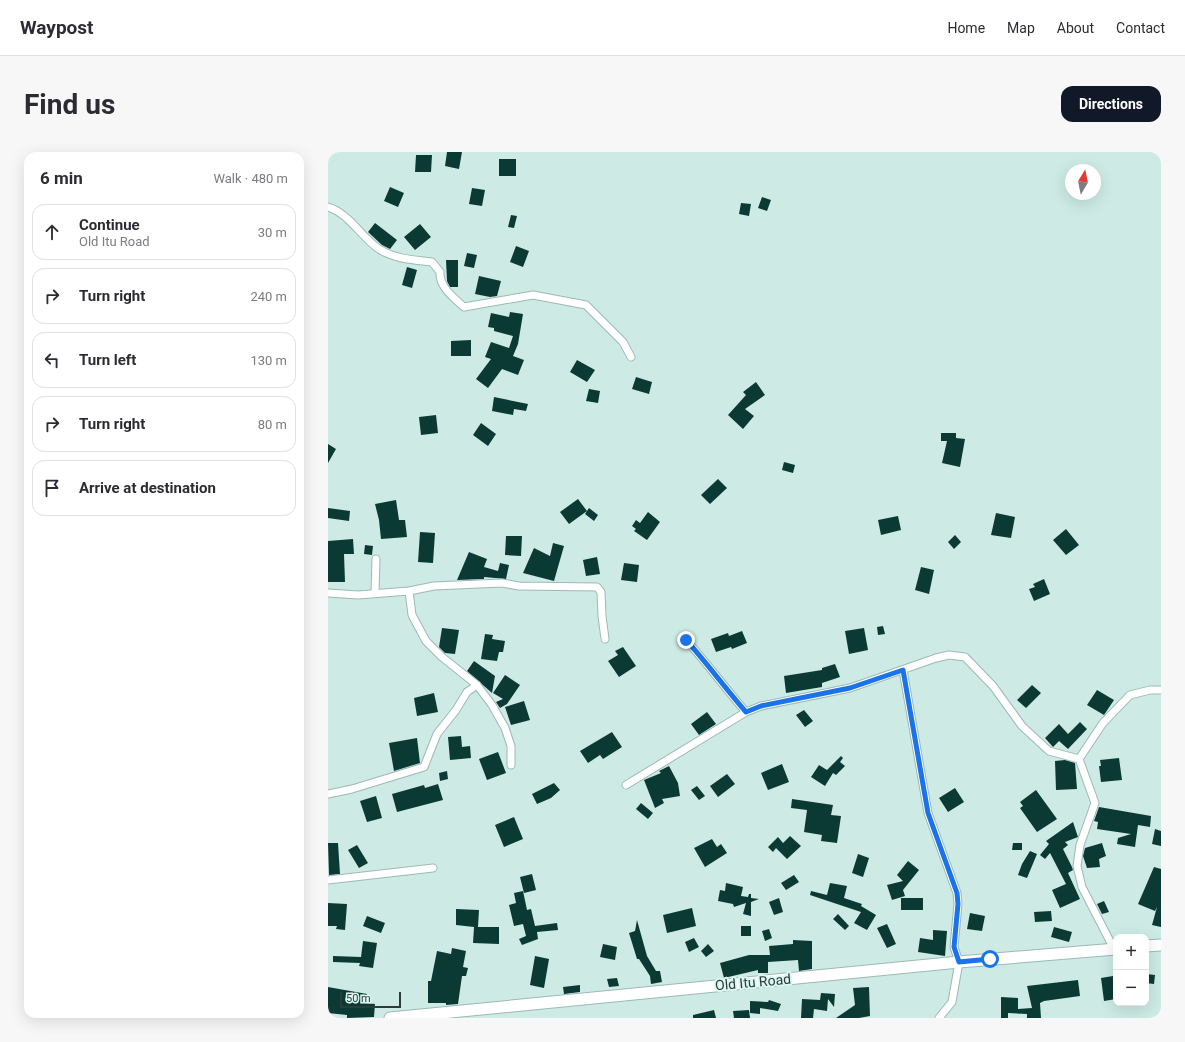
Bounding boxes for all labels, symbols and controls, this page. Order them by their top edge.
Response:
text: Waypost [20,16,94,39]
text: Home [947,20,985,36]
text: Map [1007,20,1035,36]
text: About [1057,20,1094,36]
text: Contact [1116,20,1165,36]
button: Directions [1061,86,1161,122]
text: Find us [24,88,115,121]
north arrow [1065,164,1101,200]
text: 6 min [40,168,83,188]
text: Walk · 480 m [213,171,288,186]
text: Continue [79,216,140,234]
icon: ahead [41,221,63,243]
text: 30 m [258,225,287,240]
text: Old Itu Road [79,234,150,249]
icon: right [41,285,63,307]
text: Turn right [79,287,145,305]
text: 240 m [250,289,287,304]
icon: left [41,349,63,371]
text: Turn left [79,351,136,369]
text: 130 m [250,353,287,368]
icon: right [41,413,63,435]
text: Turn right [79,415,145,433]
text: 80 m [258,417,287,432]
icon: arrive [41,477,63,499]
text: Arrive at destination [79,479,216,497]
route end [677,631,695,649]
map controls [1113,934,1149,1006]
button: + [1113,934,1149,970]
route start [981,950,999,968]
button: − [1113,970,1149,1006]
street label: Old Itu Road [714,971,792,993]
scale bar [340,990,401,1009]
text: 50 m [346,992,371,1005]

